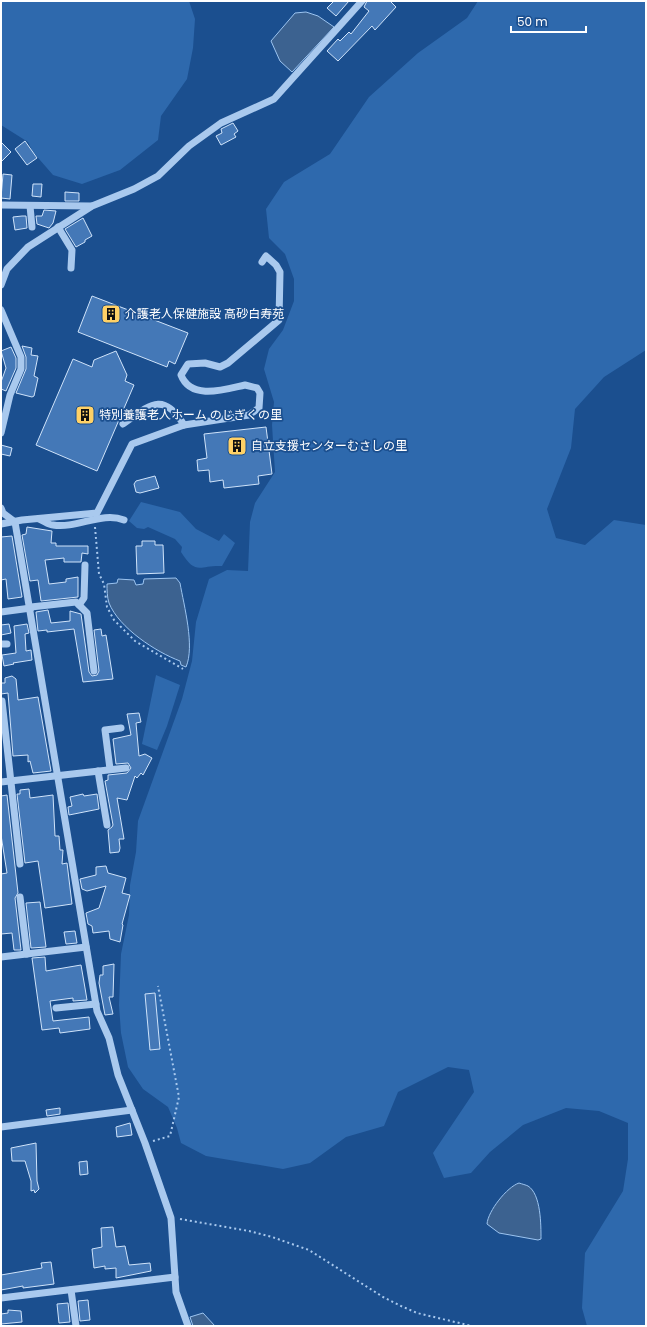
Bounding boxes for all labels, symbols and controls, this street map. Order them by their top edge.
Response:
scale bar [511,8,586,34]
text: 50 m [517,13,548,30]
building icon: 介護老人保健施設 高砂白寿苑 [100,303,122,325]
place label: 介護老人保健施設 高砂白寿苑 [125,305,284,322]
building icon: 特別養護老人ホーム のじぎくの里 [74,404,96,426]
place label: 特別養護老人ホーム のじぎくの里 [99,406,282,423]
building icon: 自立支援センターむさしの里 [226,435,248,457]
place label: 自立支援センターむさしの里 [251,437,407,454]

